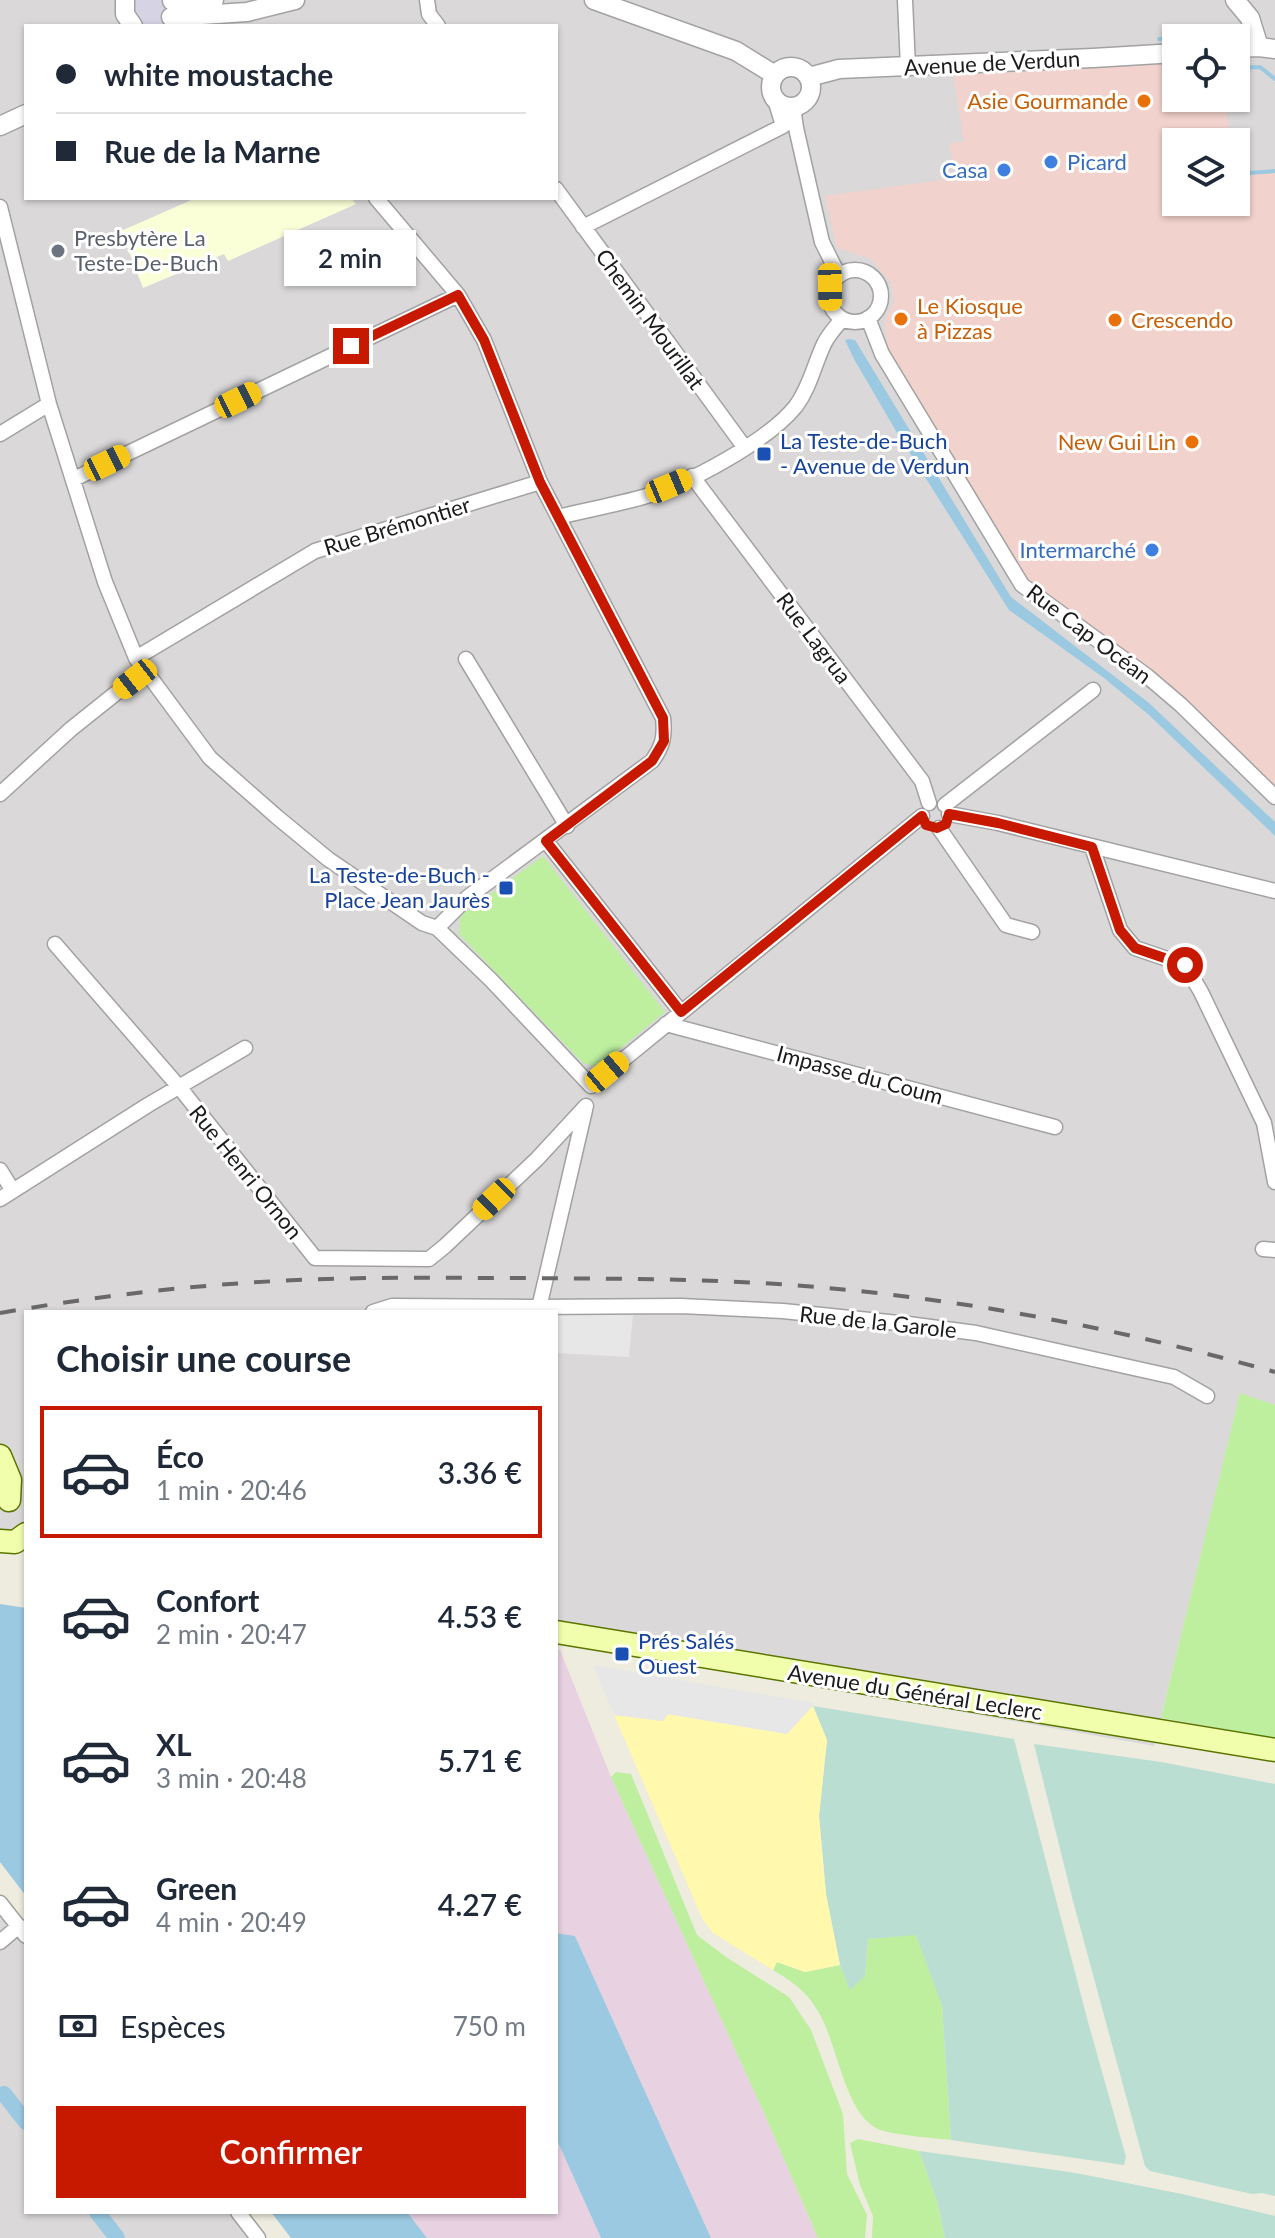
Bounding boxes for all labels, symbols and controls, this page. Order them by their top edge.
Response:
map controls [1162,24,1250,216]
button: locate [1162,24,1250,112]
street label: Avenue de Verdun [903,44,1081,81]
text: white moustache [104,56,333,92]
place label: Asie Gourmande [967,87,1128,114]
marker: Asie Gourmande [1135,92,1153,110]
button: layers [1162,128,1250,216]
text: Rue de la Marne [104,133,321,169]
place label: Picard [1067,148,1127,175]
marker: Picard [1042,153,1060,171]
place label: Casa [942,156,988,183]
marker: Casa [995,161,1013,179]
place label: Presbytère La Teste-De-Buch [74,224,218,276]
callout: 2 min [285,230,417,286]
marker: Presbytère La Teste-De-Buch [49,242,67,260]
text: 2 min [318,242,382,274]
street label: Chemin Mourillat [590,243,710,394]
car [818,263,842,311]
place label: Le Kiosque à Pizzas [917,292,1023,344]
place label: Crescendo [1131,306,1233,333]
marker: Le Kiosque à Pizzas [892,310,910,328]
marker: Crescendo [1106,311,1124,329]
route end [333,328,369,364]
car [211,379,265,421]
place label: La Teste-de-Buch - Avenue de Verdun [780,427,970,479]
place label: New Gui Lin [1058,428,1176,455]
marker: New Gui Lin [1183,433,1201,451]
car [80,442,134,484]
marker: La Teste-de-Buch - Avenue de Verdun [755,445,773,463]
car [642,466,696,506]
street label: Rue Brémontier [320,490,473,561]
place label: Intermarché [1019,536,1136,563]
marker: Intermarché [1143,541,1161,559]
street label: Rue Cap Océan [1022,578,1157,689]
street label: Rue Lagrua [771,587,858,689]
car [109,655,161,703]
place label: La Teste-de-Buch - Place Jean Jaurès [309,861,490,913]
marker: La Teste-de-Buch - Place Jean Jaurès [497,879,515,897]
route start [1167,947,1203,983]
street label: Impasse du Coum [774,1039,946,1110]
car [581,1047,633,1097]
street label: Rue Henri Ornon [184,1099,309,1244]
car [468,1174,520,1224]
street label: Rue de la Garole [798,1300,958,1343]
text: Choisir une course [56,1336,351,1380]
icon: car [60,1436,132,1508]
text: Éco [156,1438,204,1474]
text: 3.36 € [438,1454,522,1490]
text: 1 min · 20:46 [156,1474,307,1506]
icon: car [60,1580,132,1652]
text: Confort [156,1582,259,1618]
text: 4.53 € [438,1598,522,1634]
text: 2 min · 20:47 [156,1618,307,1650]
place label: Prés Salés Ouest [638,1627,734,1679]
marker: Prés Salés Ouest [613,1645,631,1663]
street label: Avenue du Général Leclerc [786,1658,1044,1725]
icon: car [60,1724,132,1796]
text: XL [156,1726,192,1762]
text: 5.71 € [438,1742,522,1778]
text: 3 min · 20:48 [156,1762,307,1794]
icon: car [60,1868,132,1940]
text: Green [156,1870,237,1906]
text: 4.27 € [438,1886,522,1922]
text: 4 min · 20:49 [156,1906,307,1938]
icon: cash [56,2004,100,2048]
text: Espèces [120,2008,226,2044]
text: 750 m [453,2010,526,2042]
button: Confirmer [56,2106,526,2198]

